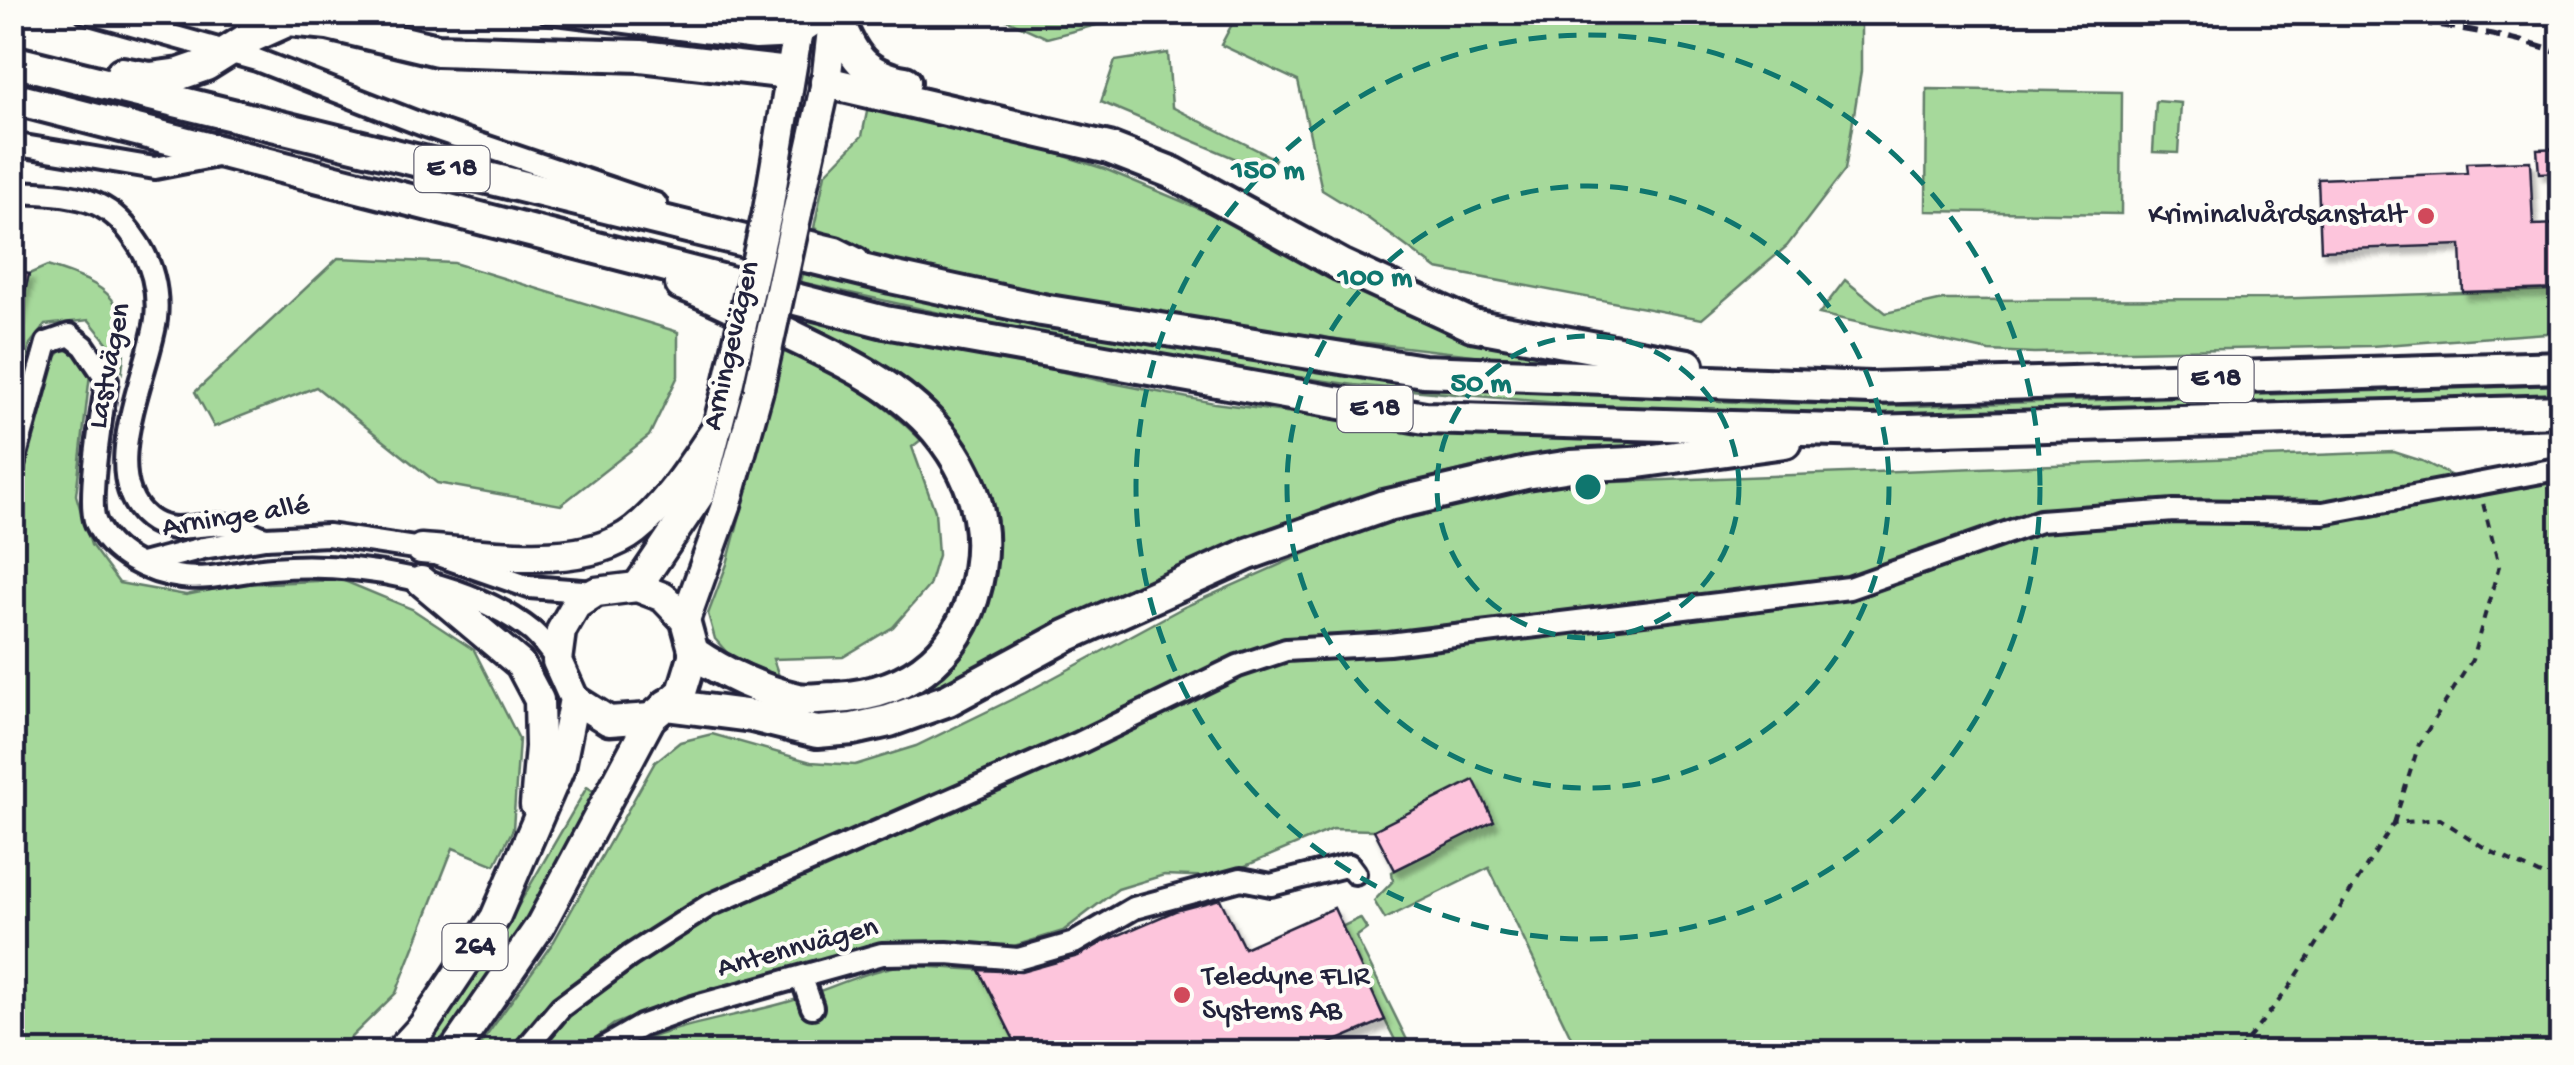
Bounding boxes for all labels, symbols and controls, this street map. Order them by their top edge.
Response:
road number: E 18 [414,146,490,192]
text: 150 m [1230,155,1305,190]
place label: Kriminalvårdsanstalt [2148,199,2409,234]
marker: Kriminalvårdsanstalt [2415,205,2437,227]
street label: Arningevägen [697,258,769,434]
text: 100 m [1337,262,1413,297]
street label: Lastvägen [82,300,140,432]
road number: E 18 [2178,356,2254,402]
text: 50 m [1450,368,1512,403]
road number: E 18 [1338,386,1412,432]
centre of rings [1570,469,1606,505]
street label: Arninge allé [160,489,312,547]
street label: Antennvägen [714,911,882,987]
road number: 264 [442,924,508,970]
place label: Teledyne FLIR Systems AB [1200,961,1371,1030]
marker: Teledyne FLIR Systems AB [1171,984,1193,1006]

